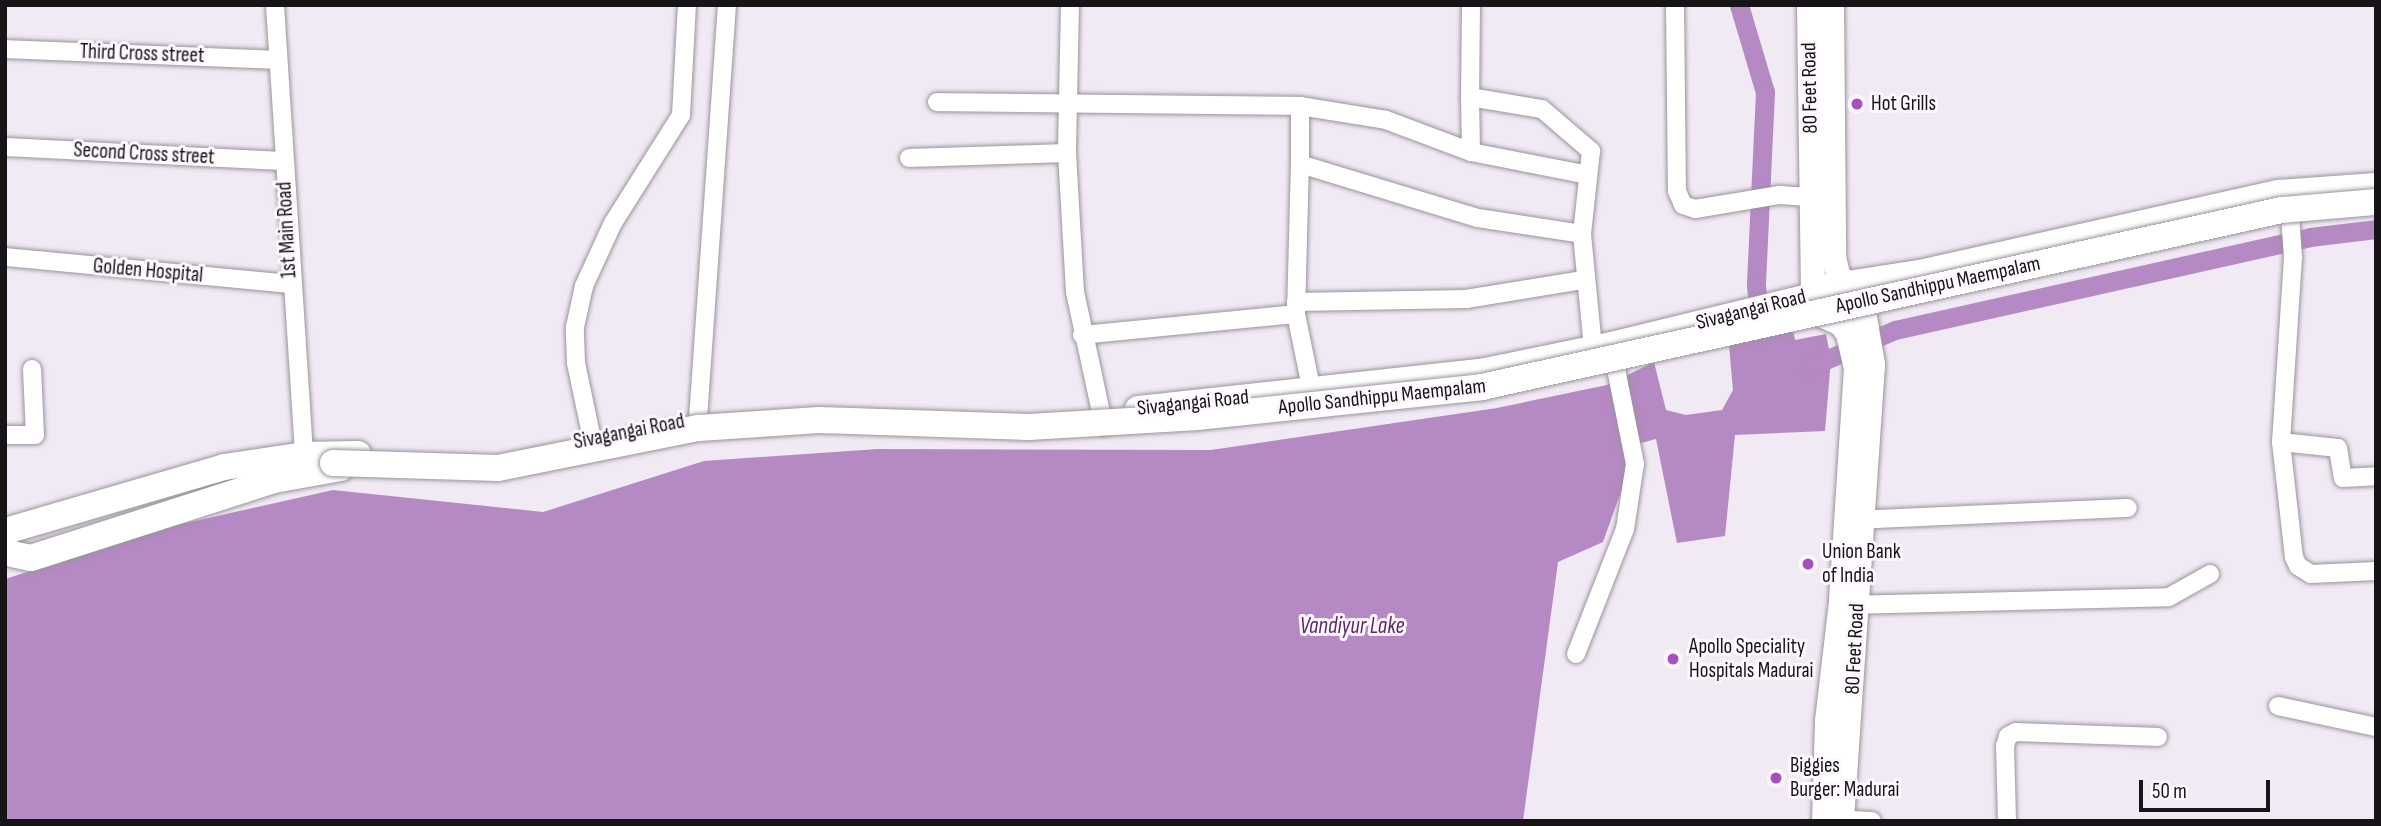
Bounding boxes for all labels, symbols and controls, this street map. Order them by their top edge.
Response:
street label: Third Cross street [79,39,205,69]
street label: 80 Feet Road [1797,42,1823,134]
place label: Hot Grills [1871,91,1936,117]
marker: Hot Grills [1849,96,1865,112]
street label: Second Cross street [73,138,215,170]
street label: 1st Main Road [272,181,302,279]
street label: Apollo Sandhippu Maempalam [1833,251,2043,319]
street label: Golden Hospital [92,254,204,288]
street label: Sivagangai Road [1693,284,1809,336]
street label: Apollo Sandhippu Maempalam [1277,374,1487,420]
street label: Sivagangai Road [1136,385,1250,421]
street label: Sivagangai Road [571,409,687,455]
place label: Union Bank of India [1822,539,1901,589]
marker: Union Bank of India [1800,556,1816,572]
street label: 80 Feet Road [1840,603,1870,695]
water label: Vandiyur Lake [1300,612,1404,640]
place label: Apollo Speciality Hospitals Madurai [1689,634,1813,684]
marker: Apollo Speciality Hospitals Madurai [1663,649,1683,669]
place label: Biggies Burger: Madurai [1790,753,1899,803]
scale bar [2143,766,2274,810]
marker: Biggies Burger: Madurai [1768,770,1784,786]
text: 50 m [2152,779,2187,804]

